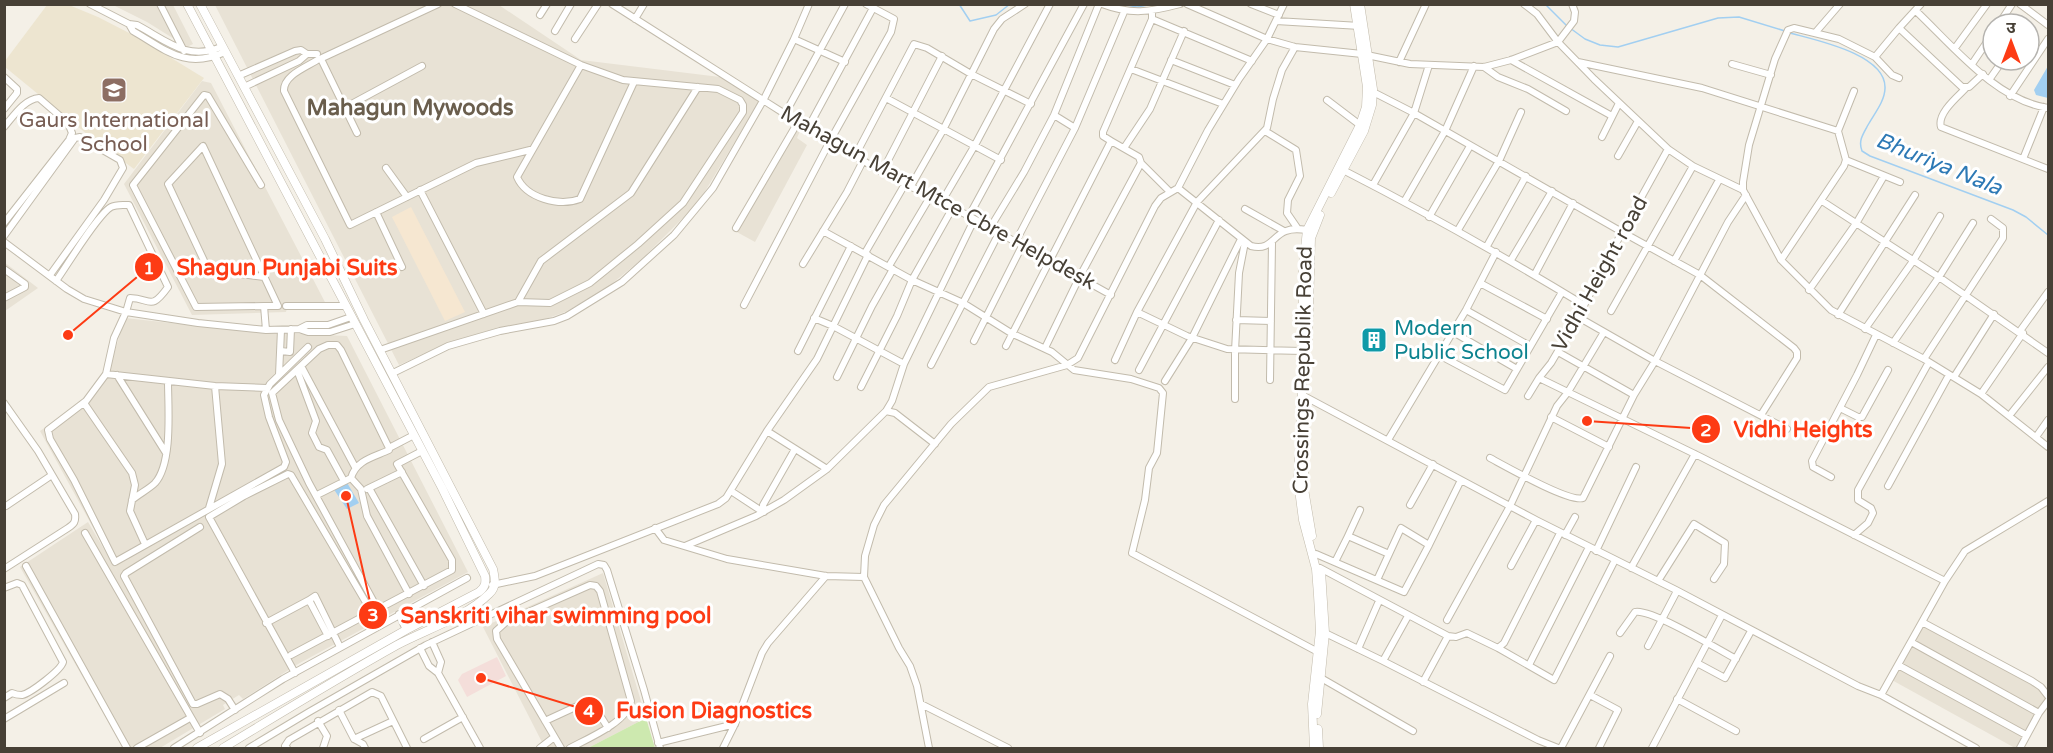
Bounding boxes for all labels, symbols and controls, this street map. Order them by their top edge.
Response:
north arrow [1981,12,2041,72]
text: उ [2006,18,2016,38]
school or university icon: Gaurs International School [99,75,129,105]
district label: Mahagun Mywoods [306,95,514,121]
street label: Mahagun Mart Mtce Cbre Helpdesk [776,101,1100,295]
place label: Gaurs International School [19,108,209,157]
water label: Bhuriya Nala [1872,127,2006,201]
street label: Vidhi Height road [1547,192,1653,356]
street label: Crossings Republik Road [1288,246,1318,494]
callout: Shagun Punjabi Suits [134,247,409,287]
text: Shagun Punjabi Suits [176,255,398,281]
text: 1 [143,257,155,279]
place label: Modern Public School [1394,316,1529,365]
building icon: Modern Public School [1359,325,1389,355]
callout: Vidhi Heights [1691,409,1885,449]
text: Vidhi Heights [1733,417,1873,443]
text: 2 [1700,419,1712,441]
callout: Sanskriti vihar swimming pool [358,595,723,635]
text: Sanskriti vihar swimming pool [401,603,711,629]
text: 3 [367,604,379,626]
callout: Fusion Diagnostics [574,691,824,731]
text: Fusion Diagnostics [616,698,812,724]
text: 4 [583,700,595,722]

